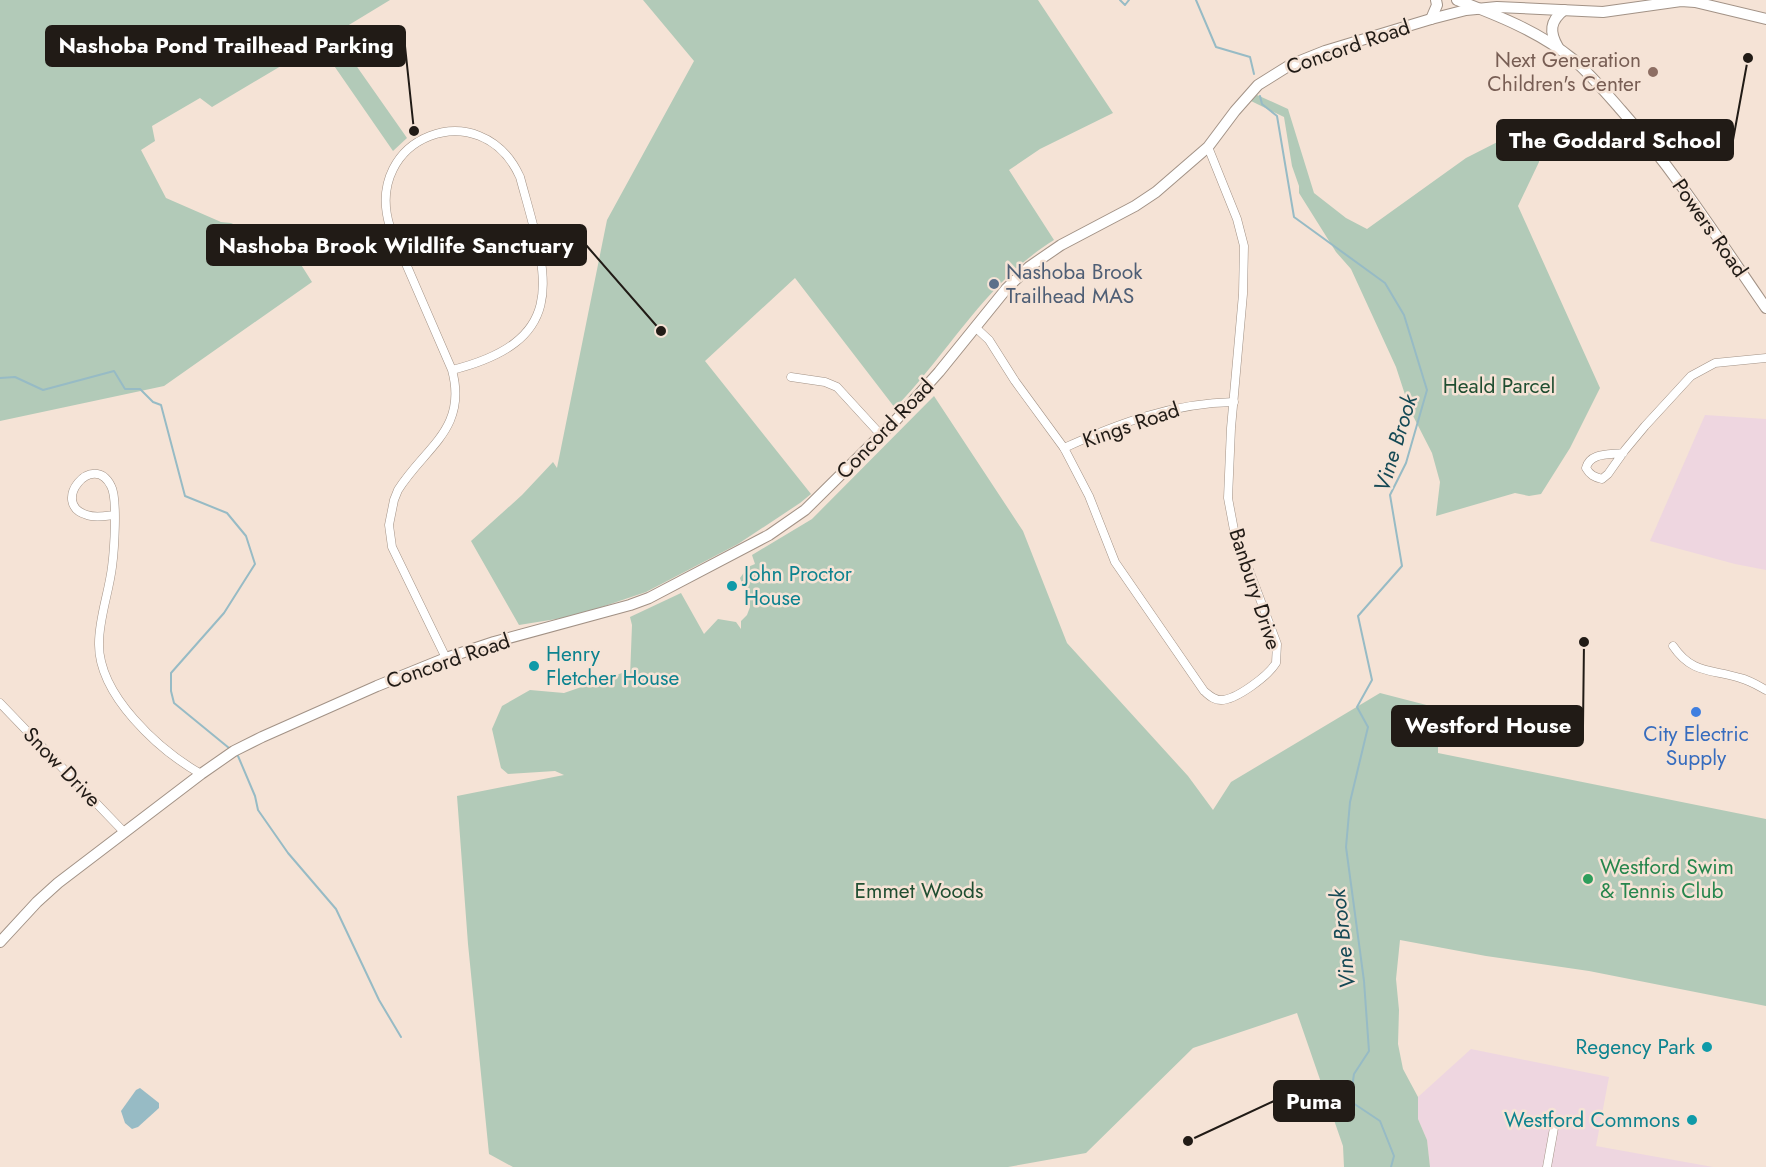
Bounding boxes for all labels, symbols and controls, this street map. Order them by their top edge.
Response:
street label: Concord Road [1282,12,1414,82]
callout: Nashoba Pond Trailhead Parking [46,26,405,66]
text: Nashoba Pond Trailhead Parking [58,29,394,61]
place label: Next Generation Children's Center [1487,45,1642,99]
marker: Next Generation Children's Center [1646,65,1660,79]
callout: The Goddard School [1497,120,1733,160]
text: The Goddard School [1509,124,1721,156]
street label: Powers Road [1665,173,1755,283]
callout: Nashoba Brook Wildlife Sanctuary [207,225,586,265]
text: Nashoba Brook Wildlife Sanctuary [218,229,574,261]
place label: Nashoba Brook Trailhead MAS [1006,257,1143,311]
marker: Nashoba Brook Trailhead MAS [987,277,1001,291]
park label: Heald Parcel [1443,371,1555,401]
street label: Concord Road [829,372,941,486]
water label: Vine Brook [1365,389,1425,496]
street label: Kings Road [1079,394,1183,456]
street label: Banbury Drive [1221,524,1289,654]
place label: John Proctor House [741,559,853,613]
marker: John Proctor House [725,579,739,593]
street label: Concord Road [382,626,514,696]
place label: Henry Fletcher House [546,639,680,693]
marker: Henry Fletcher House [527,659,541,673]
marker: City Electric Supply [1689,705,1703,719]
callout: Westford House [1392,706,1583,746]
text: Westford House [1405,709,1571,741]
place label: City Electric Supply [1643,719,1749,773]
street label: Snow Drive [16,720,108,814]
place label: Westford Swim & Tennis Club [1600,852,1734,906]
marker: Westford Swim & Tennis Club [1581,872,1595,886]
park label: Emmet Woods [855,876,983,906]
water label: Vine Brook [1321,886,1363,990]
place label: Regency Park [1576,1032,1696,1062]
marker: Regency Park [1700,1040,1714,1054]
callout: Puma [1274,1081,1354,1121]
text: Puma [1286,1085,1342,1117]
place label: Westford Commons [1504,1105,1680,1135]
marker: Westford Commons [1685,1113,1699,1127]

